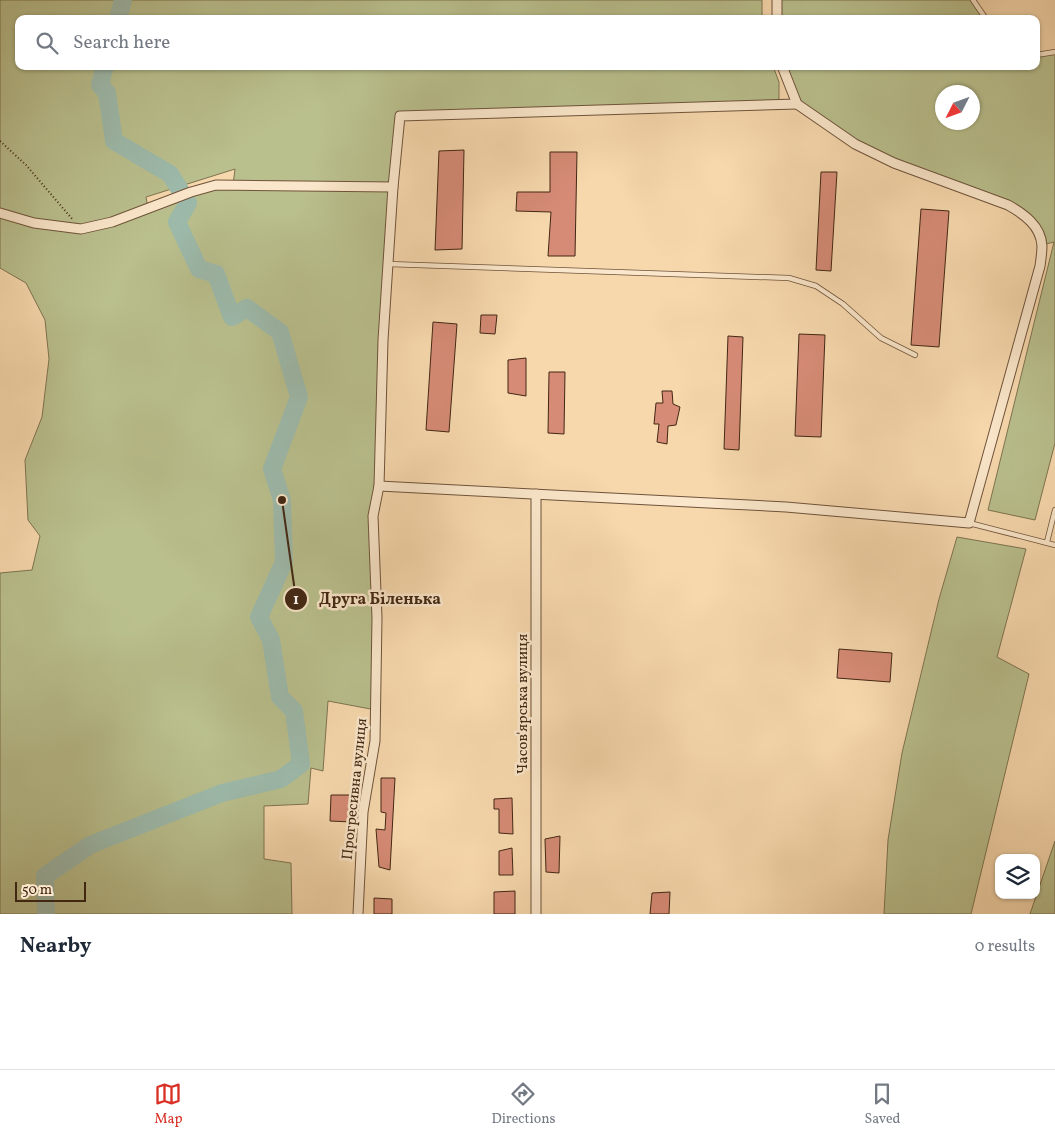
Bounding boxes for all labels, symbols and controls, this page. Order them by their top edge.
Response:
search box [15,15,1040,70]
icon: search [33,29,61,57]
text: Search here [73,30,170,56]
north arrow [935,85,980,130]
callout: Друга Біленька [284,583,451,614]
text: Друга Біленька [319,589,441,611]
text: 1 [293,590,299,611]
street label: Часов'ярська вулиця [513,634,534,774]
street label: Прогресивна вулиця [338,717,373,861]
map controls [995,854,1040,899]
button: layers [995,854,1040,899]
scale bar [15,879,86,902]
text: 50 m [22,881,52,900]
text: Nearby [20,932,91,961]
text: 0 results [975,936,1035,958]
tab: Map [154,1080,182,1129]
tab: Directions [491,1080,556,1129]
tab: Saved [864,1080,901,1129]

